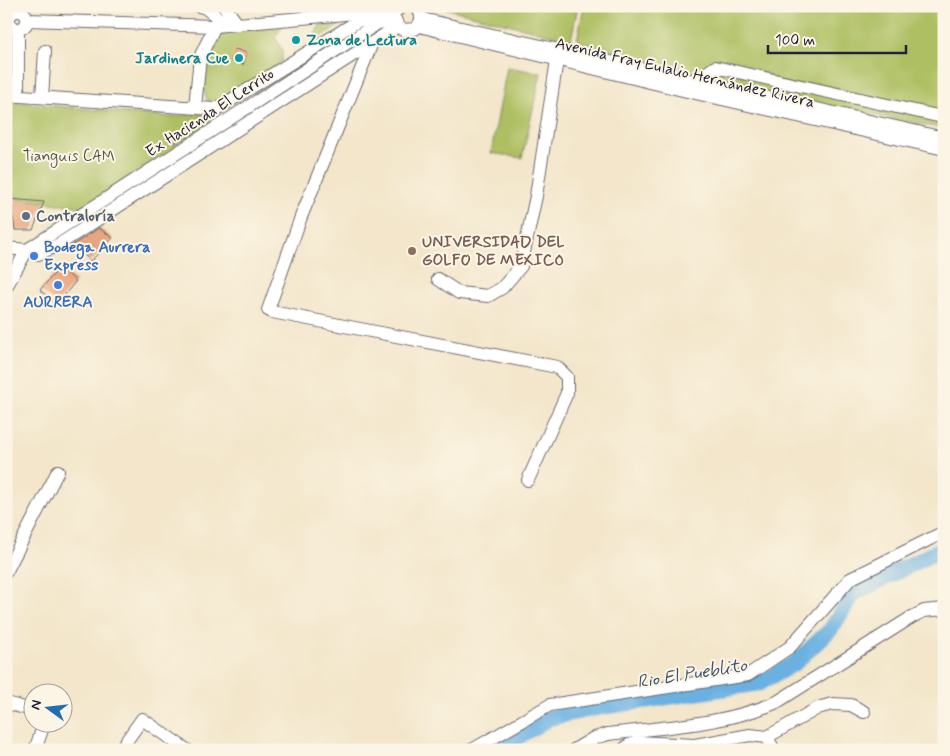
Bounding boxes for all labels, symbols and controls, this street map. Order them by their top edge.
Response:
scale bar [768,22,905,54]
place label: Zona de Lectura [306,30,417,51]
text: 100 m [775,31,815,51]
street label: Avenida Fray Eulalio Hernández Rivera [553,33,817,113]
marker: Zona de Lectura [290,34,302,46]
place label: Jardinera Cue [135,48,229,69]
marker: Jardinera Cue [233,52,245,64]
street label: Ex Hacienda El Cerrito [142,64,278,162]
park label: Tianguis CAM [23,146,115,168]
place label: Contraloría [36,206,115,227]
marker: Contraloría [20,210,32,222]
place label: UNIVERSIDAD DEL GOLFO DE MEXICO [422,232,565,271]
place label: Bodega Aurrera Express [44,237,151,276]
marker: UNIVERSIDAD DEL GOLFO DE MEXICO [406,245,418,257]
marker: Bodega Aurrera Express [28,250,40,262]
marker: AURRERA [52,279,64,291]
place label: AURRERA [23,292,93,313]
water label: Rio El Pueblito [635,653,750,695]
north arrow [22,684,72,734]
text: N [27,698,46,712]

